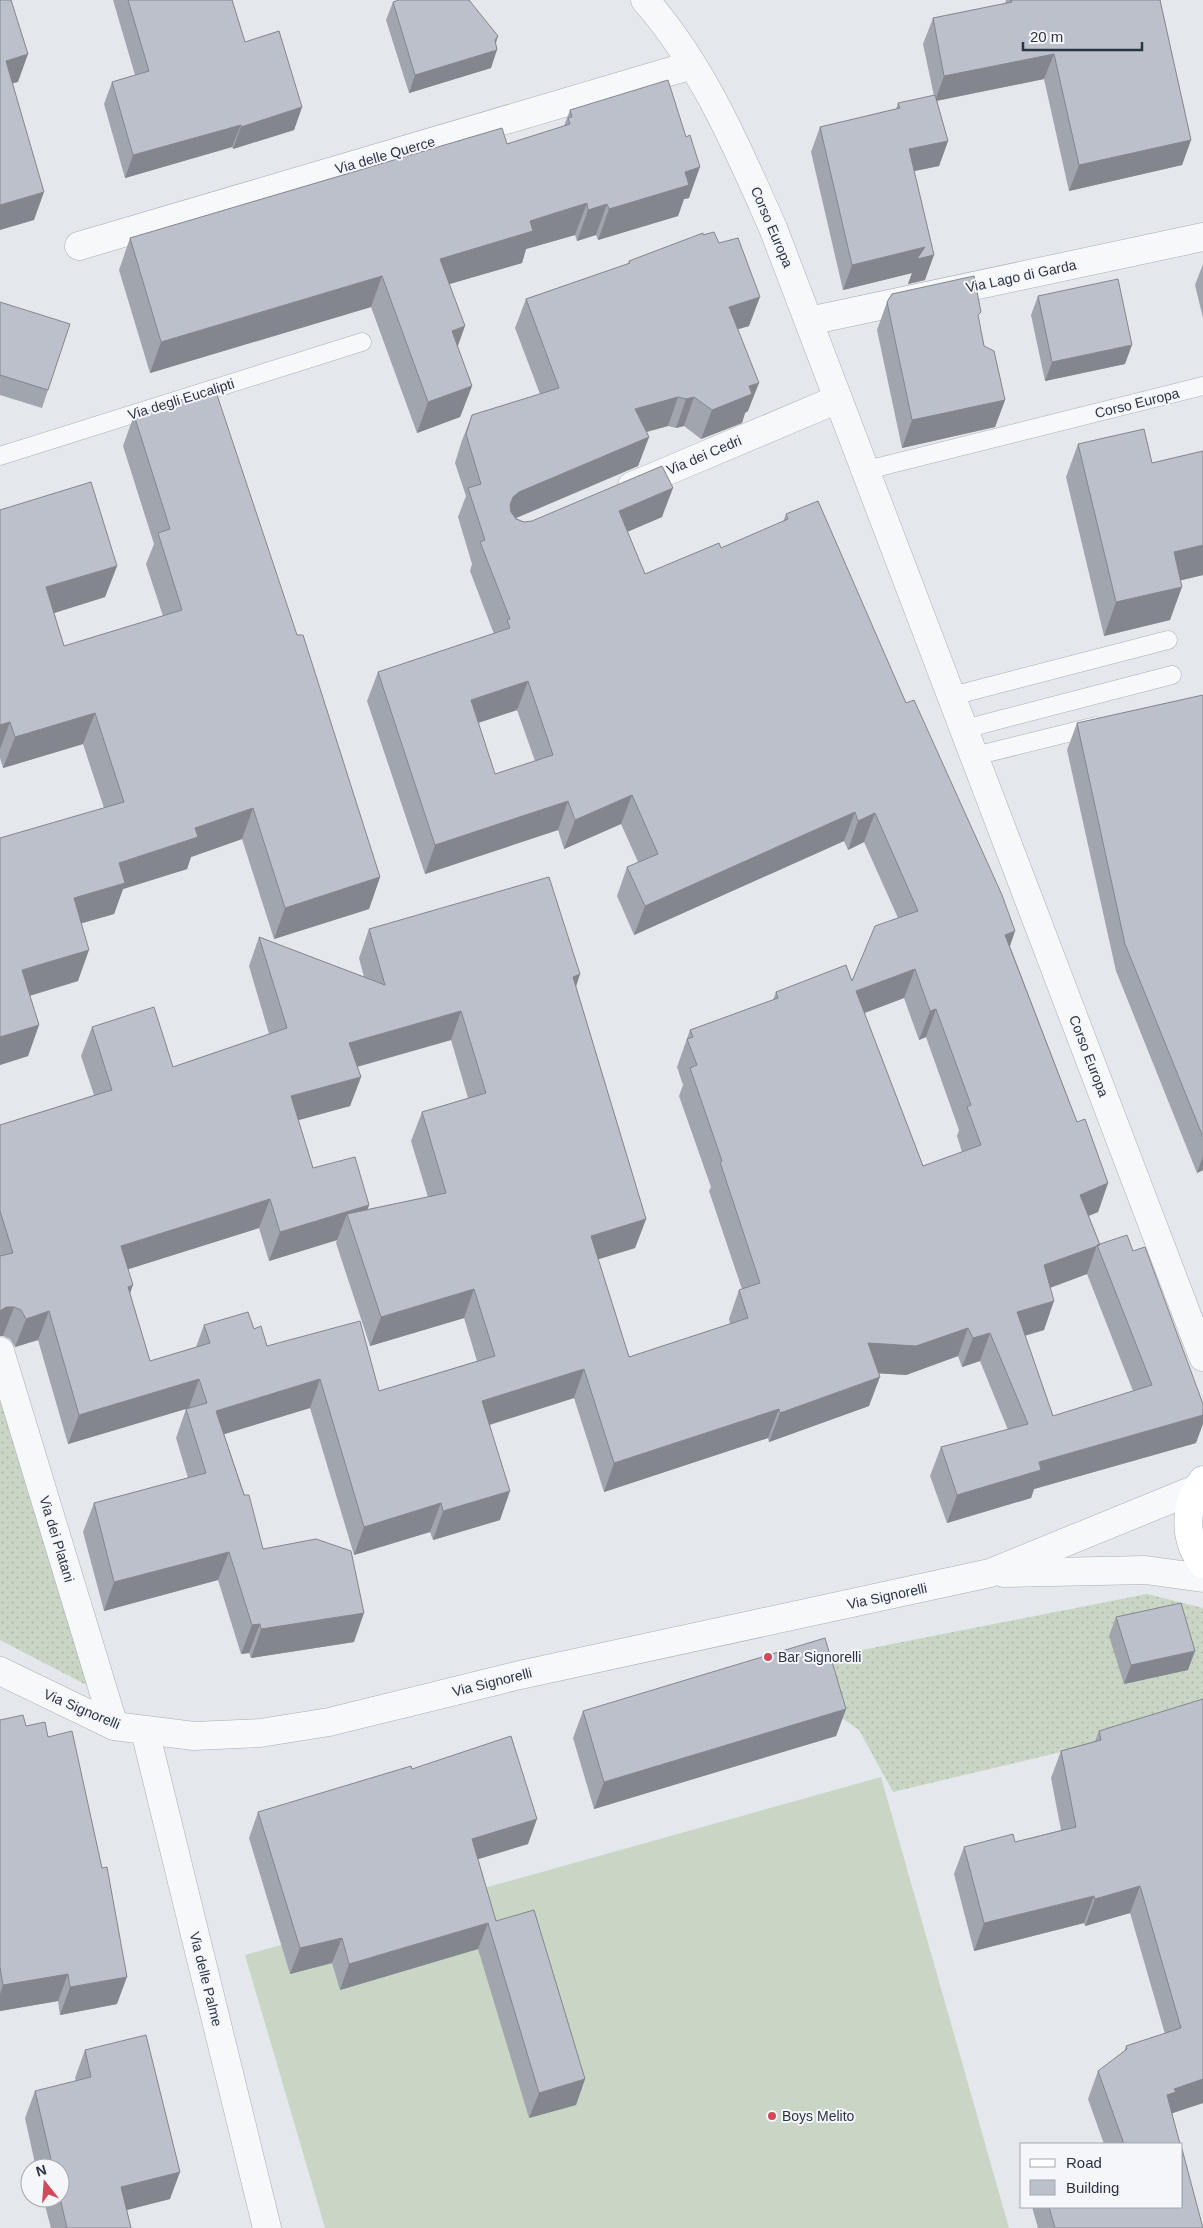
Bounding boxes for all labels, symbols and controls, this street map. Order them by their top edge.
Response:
scale bar [1023,20,1142,52]
text: 20 m [1030,28,1063,45]
street label: Via delle Querce [333,133,437,177]
street label: Corso Europa [748,184,796,270]
street label: Via Lago di Garda [964,256,1078,296]
street label: Via degli Eucalipti [126,375,236,423]
street label: Corso Europa [1093,385,1181,421]
street label: Via dei Cedri [664,432,744,478]
street label: Corso Europa [1066,1013,1112,1099]
street label: Via dei Platani [36,1494,78,1584]
street label: Via Signorelli [845,1580,929,1612]
place label: Bar Signorelli [778,1649,861,1665]
marker: Bar Signorelli [762,1651,774,1663]
street label: Via Signorelli [451,1664,533,1700]
street label: Via Signorelli [41,1686,123,1732]
street label: Via delle Palme [187,1930,226,2028]
place label: Boys Melito [782,2108,855,2124]
marker: Boys Melito [766,2110,778,2122]
legend [1020,2143,1183,2208]
text: Road [1066,2154,1102,2171]
north arrow [20,2158,70,2208]
text: N [34,2161,48,2180]
text: Building [1066,2179,1119,2196]

